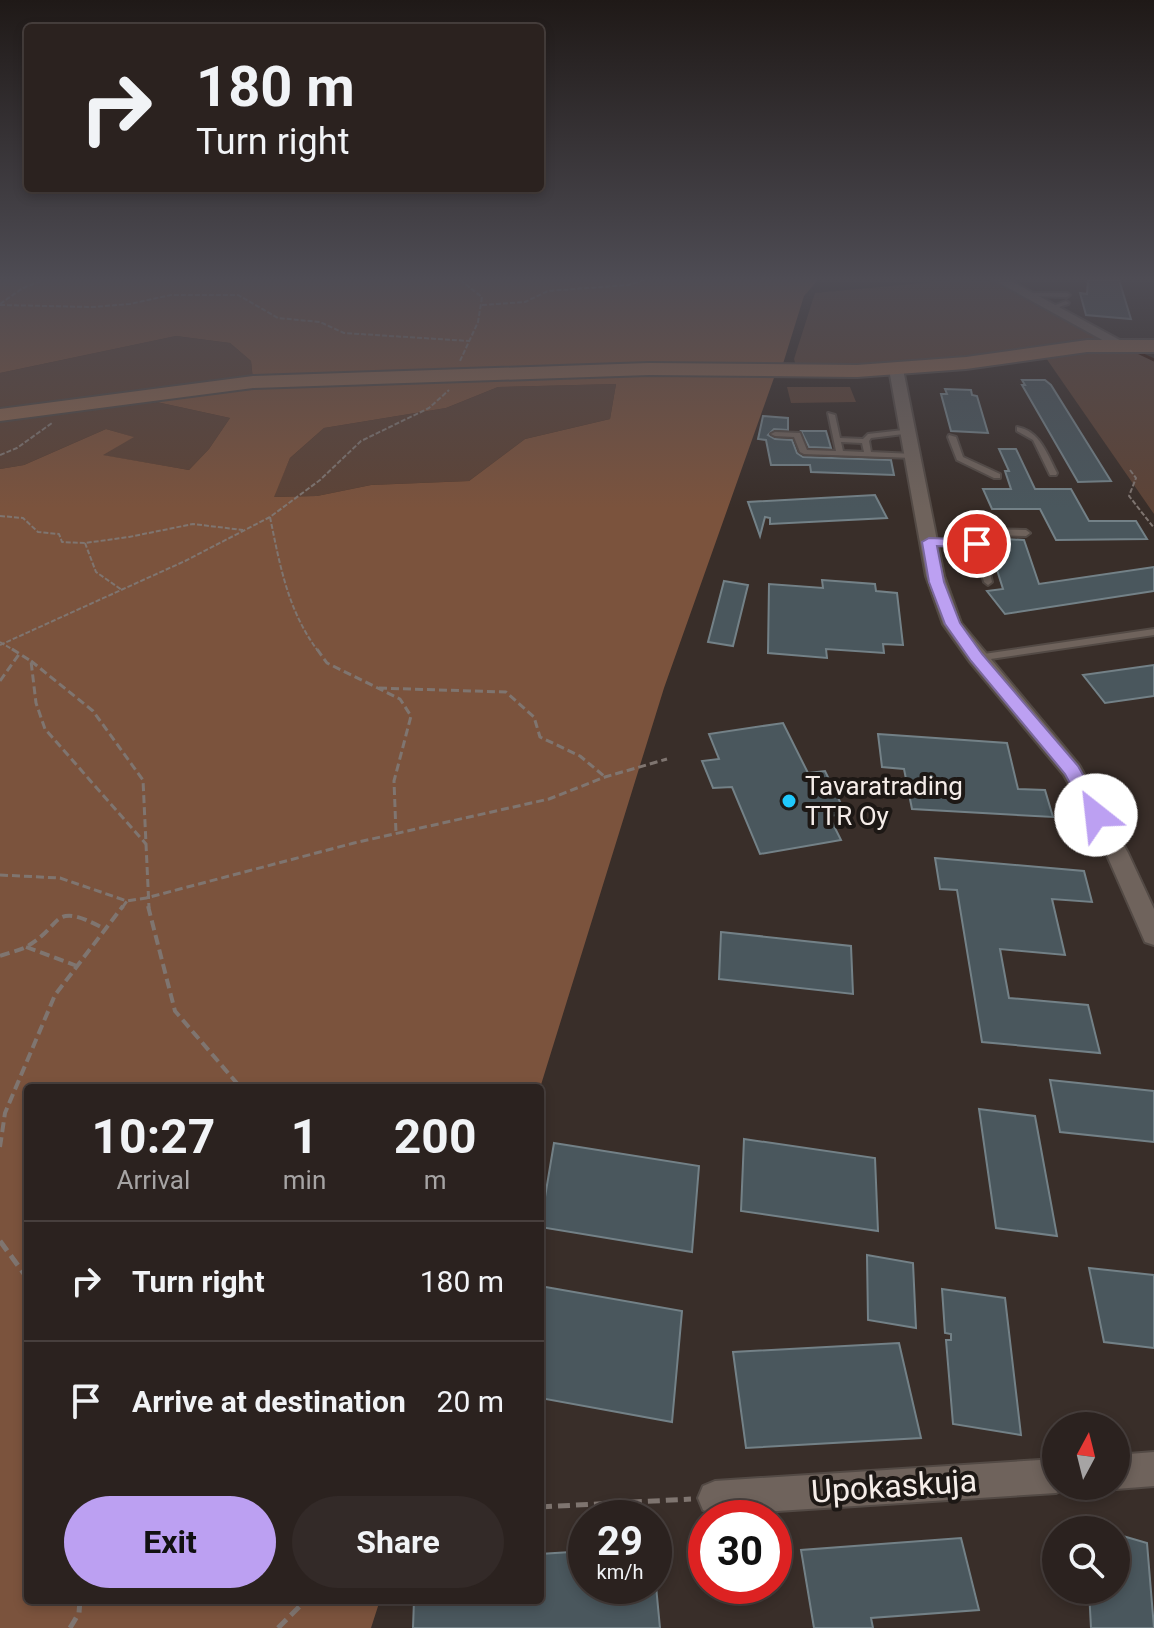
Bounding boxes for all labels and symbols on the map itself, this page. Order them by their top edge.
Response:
pin [943,510,1011,578]
place label: Tavaratrading TTR Oy [805,771,963,831]
position arrow [1054,773,1138,857]
marker: Tavaratrading TTR Oy [780,792,798,810]
north arrow [1042,1412,1130,1500]
street label: Upokaskuja [810,1461,978,1511]
speed limit sign: 30 [688,1500,792,1604]

